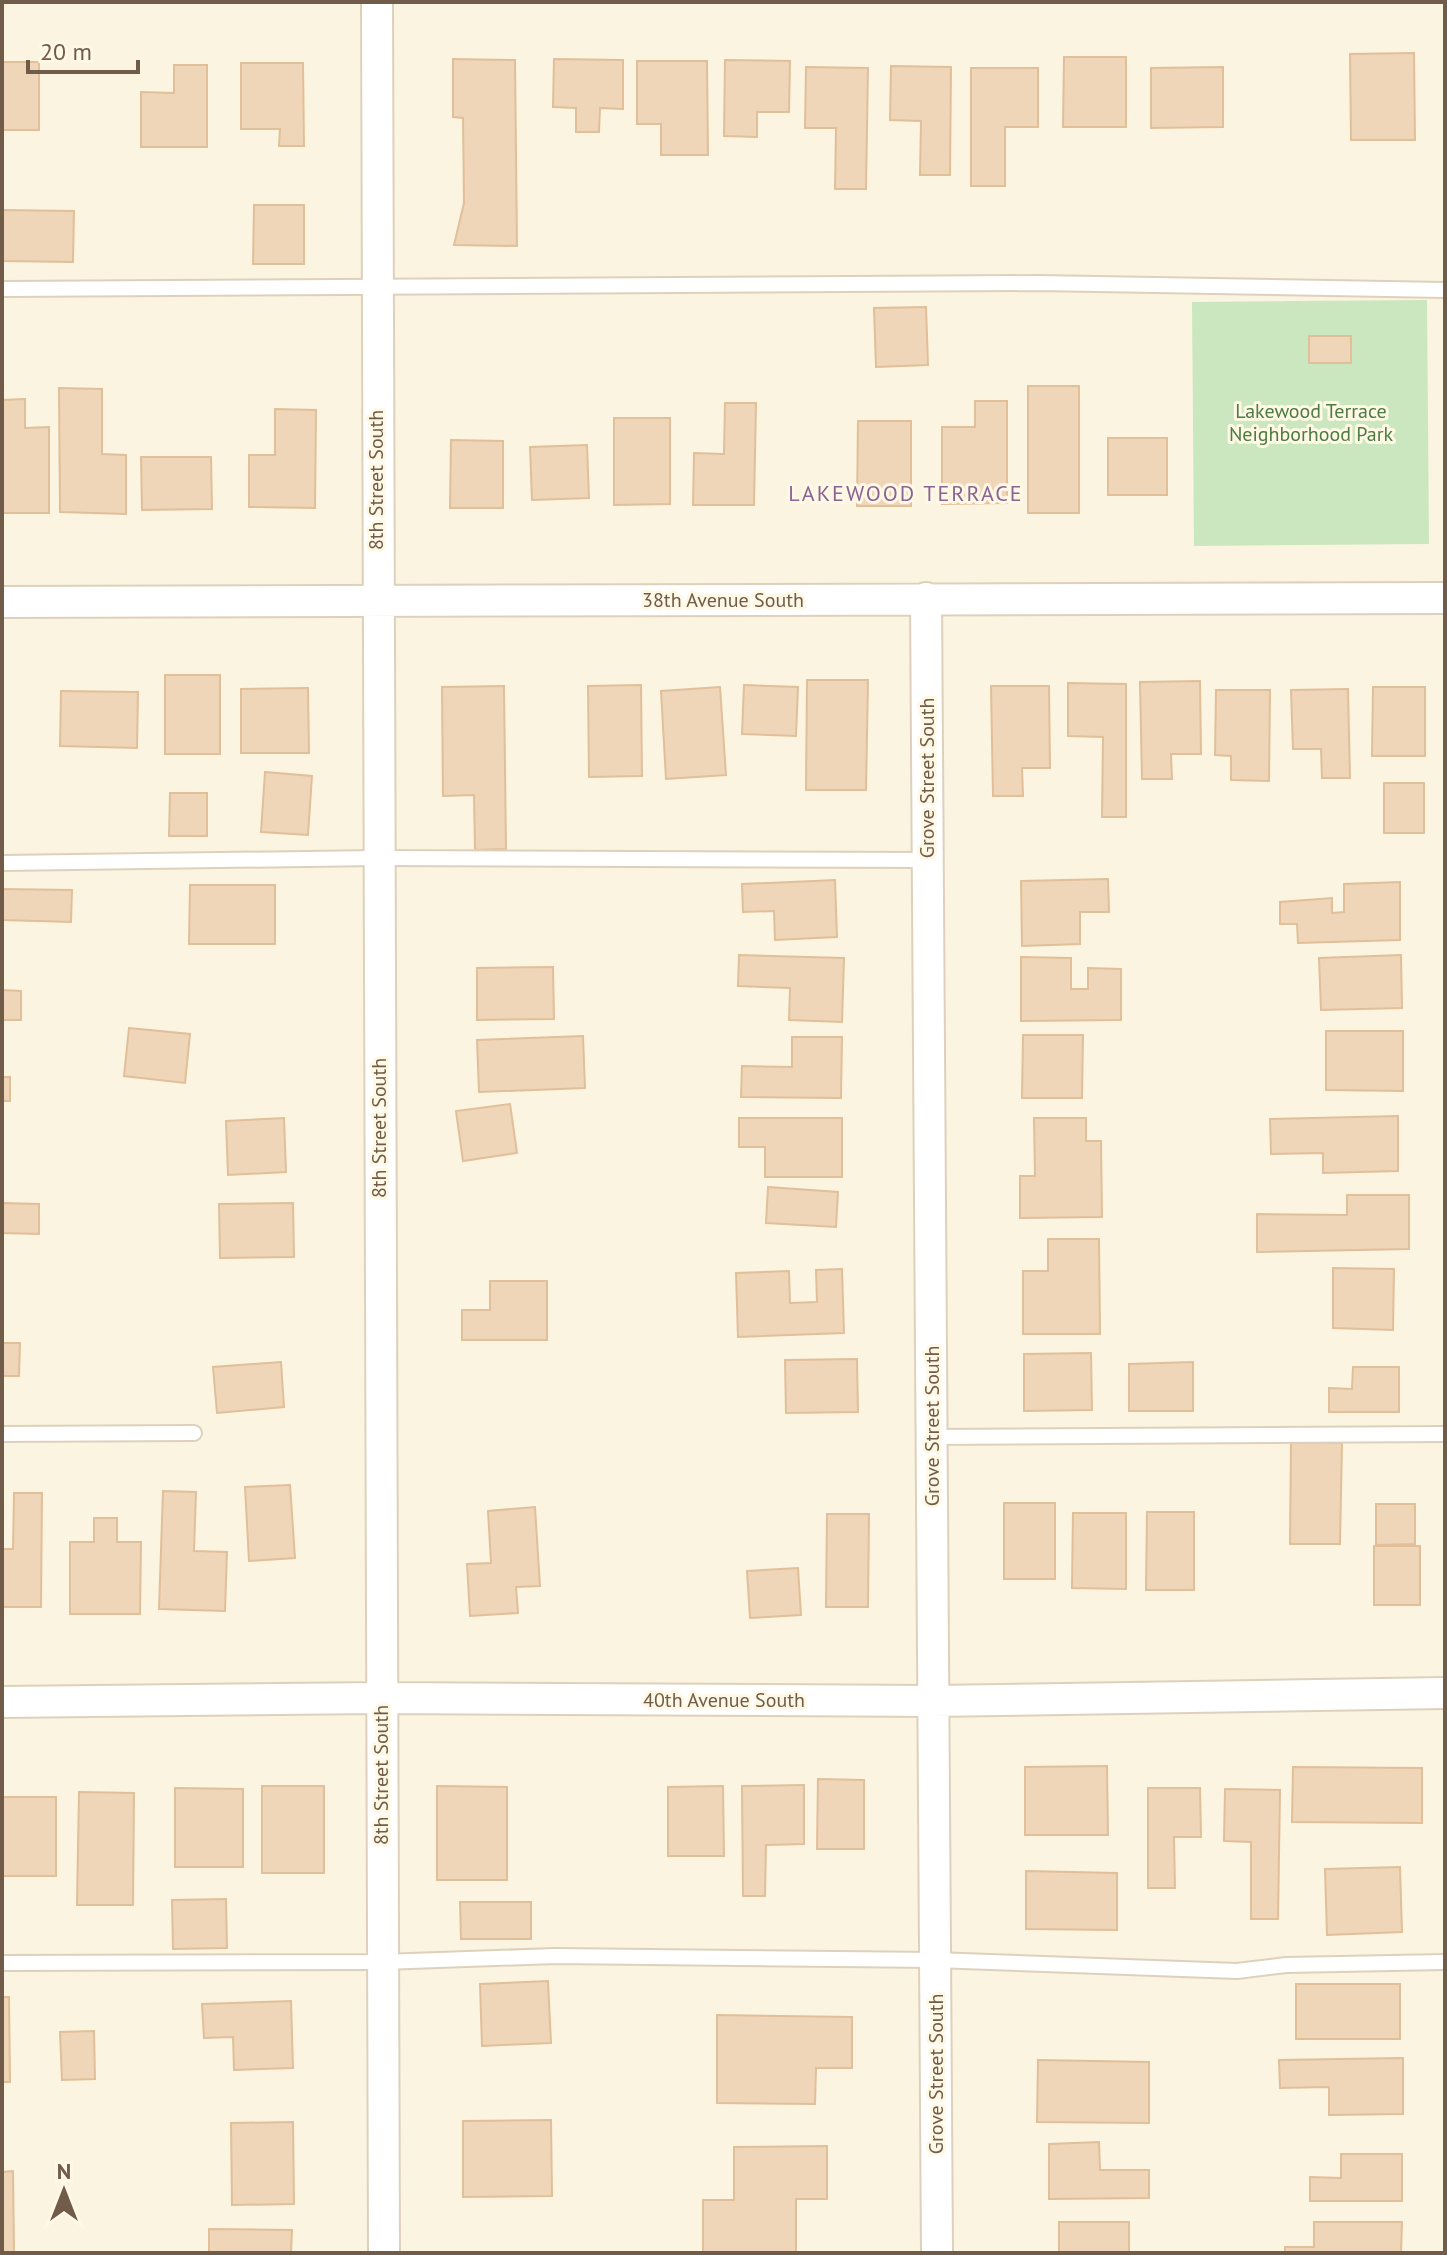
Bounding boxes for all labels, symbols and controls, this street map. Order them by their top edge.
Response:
scale bar [28,24,138,74]
text: 20 m [40,36,92,67]
park label: Lakewood Terrace Neighborhood Park [1229,398,1394,447]
street label: 8th Street South [363,410,389,550]
district label: LAKEWOOD TERRACE [788,479,1024,507]
street label: 38th Avenue South [642,587,804,613]
street label: Grove Street South [914,698,940,858]
street label: 8th Street South [366,1058,392,1198]
street label: Grove Street South [919,1346,945,1506]
street label: 40th Avenue South [643,1687,805,1713]
street label: 8th Street South [368,1705,394,1845]
street label: Grove Street South [923,1994,949,2154]
north arrow [24,2151,104,2231]
text: N [57,2157,71,2185]

